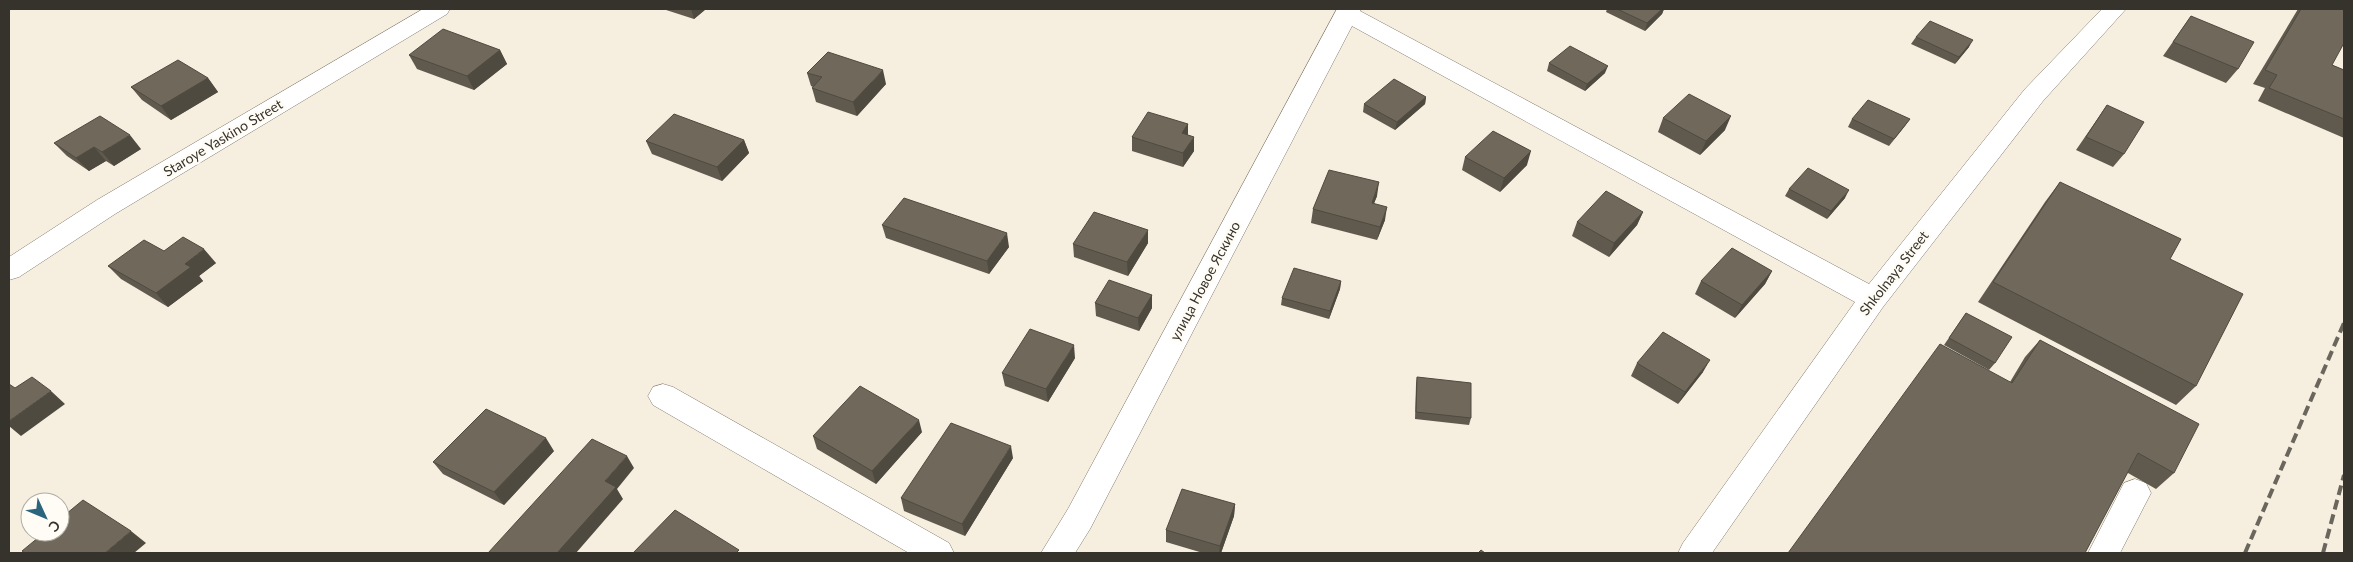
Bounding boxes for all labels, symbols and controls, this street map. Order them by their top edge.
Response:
street label: Staroye Yaskino Street [160,95,285,180]
street label: улица Новое Яскино [1166,218,1243,343]
street label: Shkolnaya Street [1855,227,1932,318]
north arrow [20,492,70,542]
text: С [45,517,64,536]

